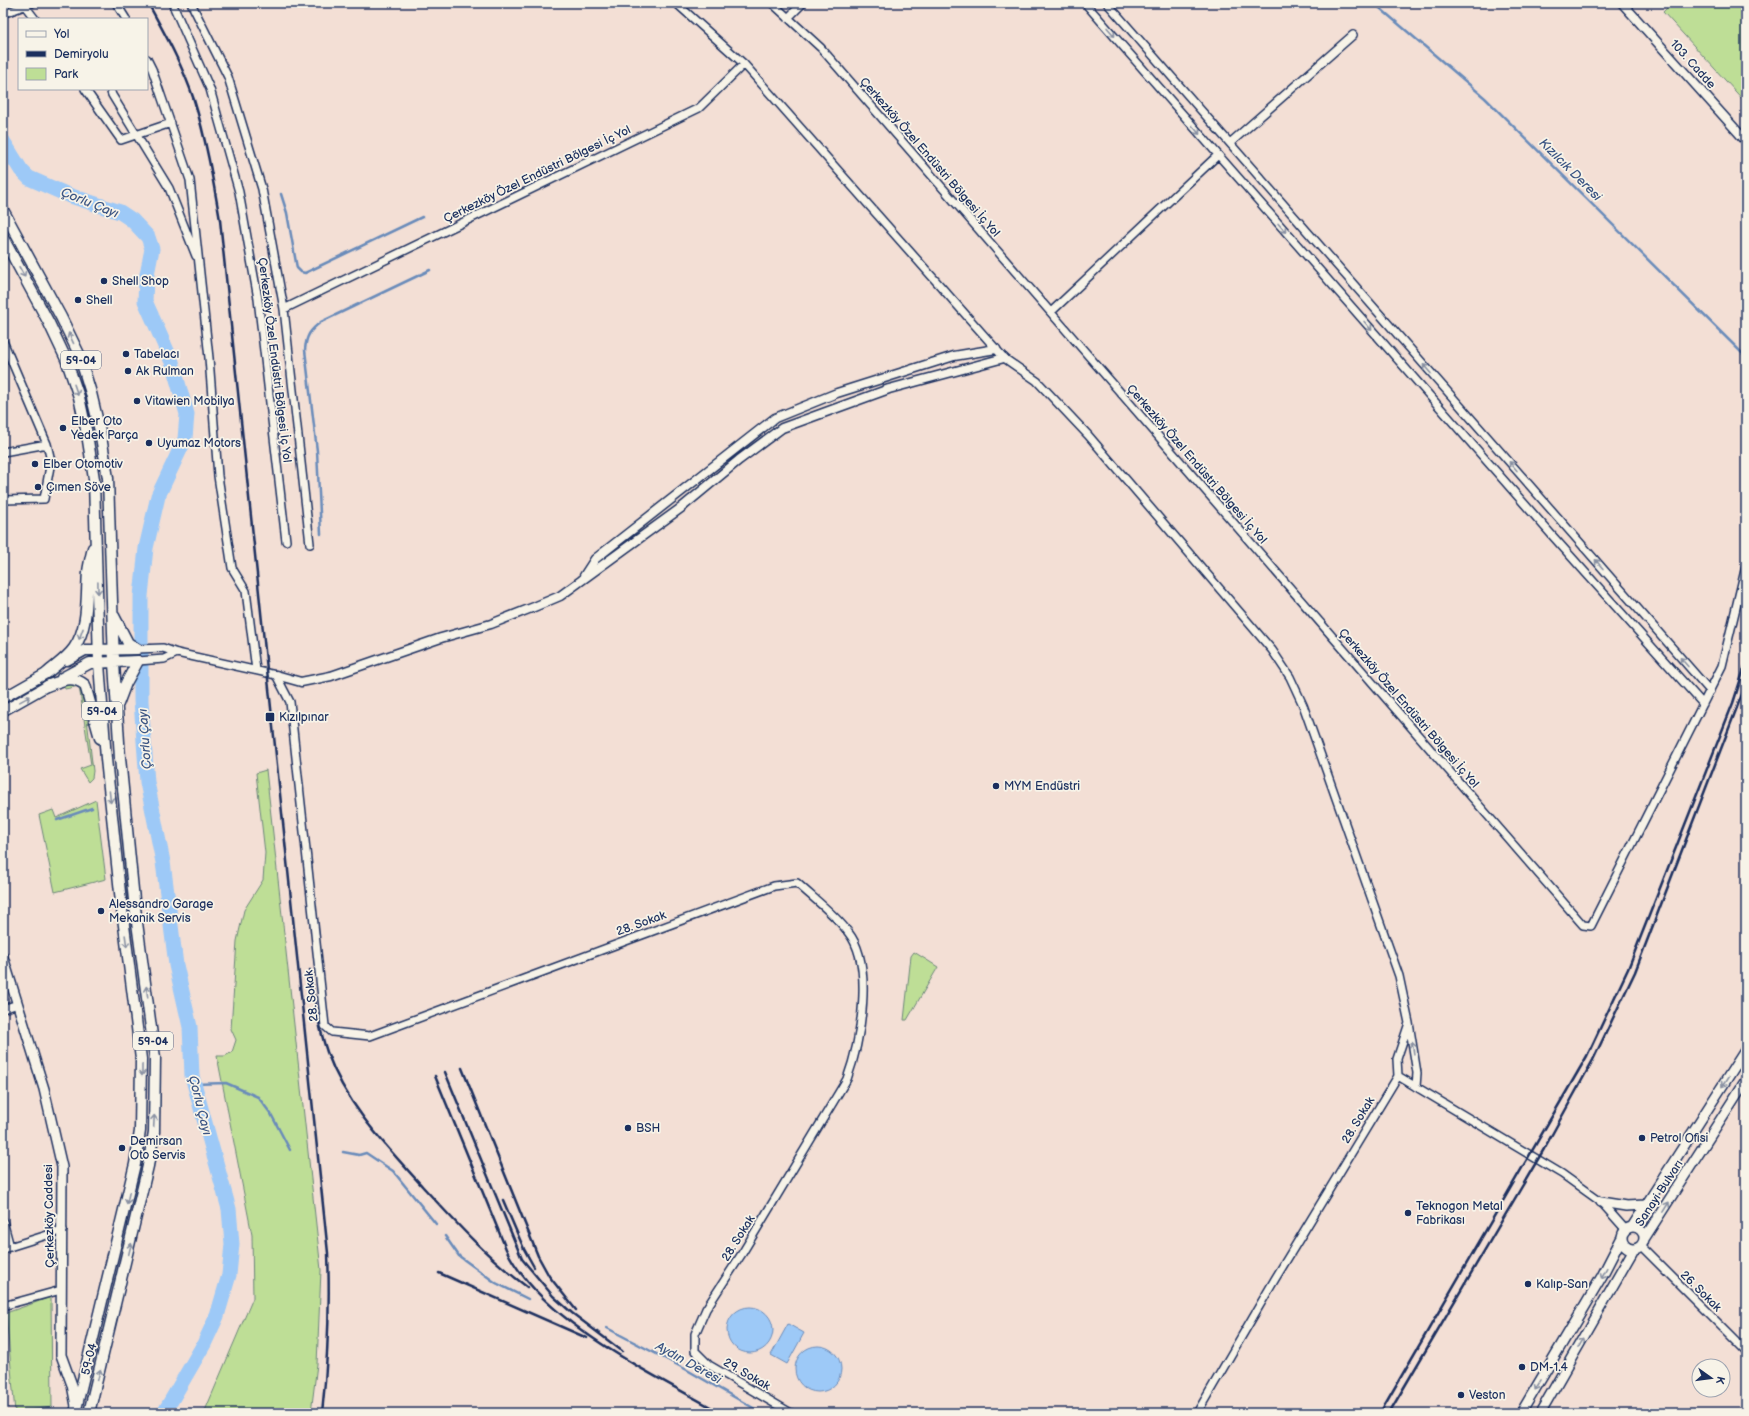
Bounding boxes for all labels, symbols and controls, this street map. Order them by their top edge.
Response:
legend [18,18,148,90]
text: Yol [53,27,69,42]
one-way arrow [1106,27,1115,38]
street label: 103. Cadde [1667,37,1719,92]
text: Demiryolu [54,47,109,62]
text: Park [54,67,78,82]
street label: Çerkezköy Özel Endüstri Bölgesi İç Yol [856,74,1004,240]
street label: Çerkezköy Özel Endüstri Bölgesi İç Yol [441,122,633,226]
one-way arrow [1192,125,1201,135]
water label: Kızılcık Deresi [1536,135,1606,205]
water label: Çorlu Çayı [58,184,121,222]
one-way arrow [1277,223,1286,233]
street label: Çerkezköy Özel Endüstri Bölgesi İç Yol [254,257,296,463]
one-way arrow [18,266,26,278]
place label: Shell Shop [112,274,169,289]
marker: Shell Shop [99,276,109,286]
place label: Shell [86,293,112,308]
marker: Shell [73,295,83,305]
one-way arrow [1363,320,1372,331]
one-way arrow [67,332,74,344]
place label: Tabelacı [134,347,179,362]
marker: Tabelacı [121,349,131,359]
road number: 59-04 [61,351,101,369]
place label: Ak Rulman [136,364,194,379]
one-way arrow [1423,364,1432,374]
marker: Ak Rulman [123,366,133,376]
street label: Çerkezköy Özel Endüstri Bölgesi İç Yol [1123,381,1271,547]
one-way arrow [73,383,80,396]
place label: Vitawien Mobilya [145,394,235,409]
marker: Vitawien Mobilya [132,396,142,406]
place label: Elber Oto Yedek Parça [70,414,139,443]
marker: Elber Oto Yedek Parça [58,423,68,433]
place label: Uyumaz Motors [157,436,241,451]
marker: Uyumaz Motors [144,438,154,448]
place label: Elber Otomotiv [43,457,123,472]
marker: Elber Otomotiv [30,459,40,469]
one-way arrow [1508,461,1517,472]
place label: Çımen Söve [46,480,111,495]
marker: Çımen Söve [33,482,43,492]
one-way arrow [1594,559,1603,569]
one-way arrow [94,581,102,594]
street label: Çerkezköy Özel Endüstri Bölgesi İç Yol [1335,625,1483,791]
one-way arrow [76,627,84,639]
one-way arrow [1680,656,1689,667]
one-way arrow [19,694,31,702]
road number: 59-04 [82,702,122,720]
water label: Çorlu Çayı [135,708,155,770]
place label: Kızılpınar [279,710,329,725]
marker: Kızılpınar [264,711,276,723]
place label: MYM Endüstri [1004,779,1080,794]
marker: MYM Endüstri [991,781,1001,791]
one-way arrow [106,791,113,804]
place label: Alessandro Garage Mekanik Servis [109,897,213,926]
marker: Alessandro Garage Mekanik Servis [96,906,106,916]
street label: 28. Sokak [614,908,668,939]
one-way arrow [122,934,130,947]
street label: 28. Sokak [301,969,322,1023]
one-way arrow [143,986,151,999]
road number: 59-04 [133,1032,173,1050]
one-way arrow [1409,1042,1417,1055]
one-way arrow [138,1063,145,1076]
water label: Çorlu Çayı [185,1074,215,1137]
one-way arrow [1721,1076,1729,1087]
street label: 28. Sokak [1339,1094,1378,1146]
one-way arrow [150,1115,158,1128]
place label: BSH [636,1121,660,1136]
marker: BSH [623,1123,633,1133]
place label: Petrol Ofisi [1650,1131,1709,1146]
marker: Petrol Ofisi [1637,1133,1647,1143]
place label: Demirsan Oto Servis [130,1134,186,1163]
marker: Demirsan Oto Servis [117,1143,127,1153]
street label: Sanayi Bulvarı [1632,1157,1687,1229]
street label: Çerkezköy Caddesi [41,1164,58,1268]
one-way arrow [123,1191,131,1204]
place label: Teknogon Metal Fabrikası [1416,1199,1503,1228]
one-way arrow [1661,1201,1670,1212]
marker: Teknogon Metal Fabrikası [1403,1208,1413,1218]
street label: 28. Sokak [718,1212,759,1264]
one-way arrow [126,1243,134,1256]
one-way arrow [1599,1267,1607,1279]
street label: 26. Sokak [1677,1268,1724,1315]
place label: Kalıp-San [1536,1277,1588,1292]
marker: Kalıp-San [1523,1279,1533,1289]
one-way arrow [1577,1337,1585,1349]
water label: Aydın Deresi [652,1338,725,1388]
street label: 59-04 [78,1341,101,1377]
street label: 29. Sokak [721,1355,773,1394]
north arrow [1691,1358,1731,1398]
place label: DM-1.4 [1530,1360,1568,1375]
marker: DM-1.4 [1517,1362,1527,1372]
one-way arrow [95,1369,103,1382]
text: K [1713,1375,1727,1386]
one-way arrow [1533,1379,1541,1391]
place label: Veston [1469,1388,1506,1403]
marker: Veston [1456,1390,1466,1400]

